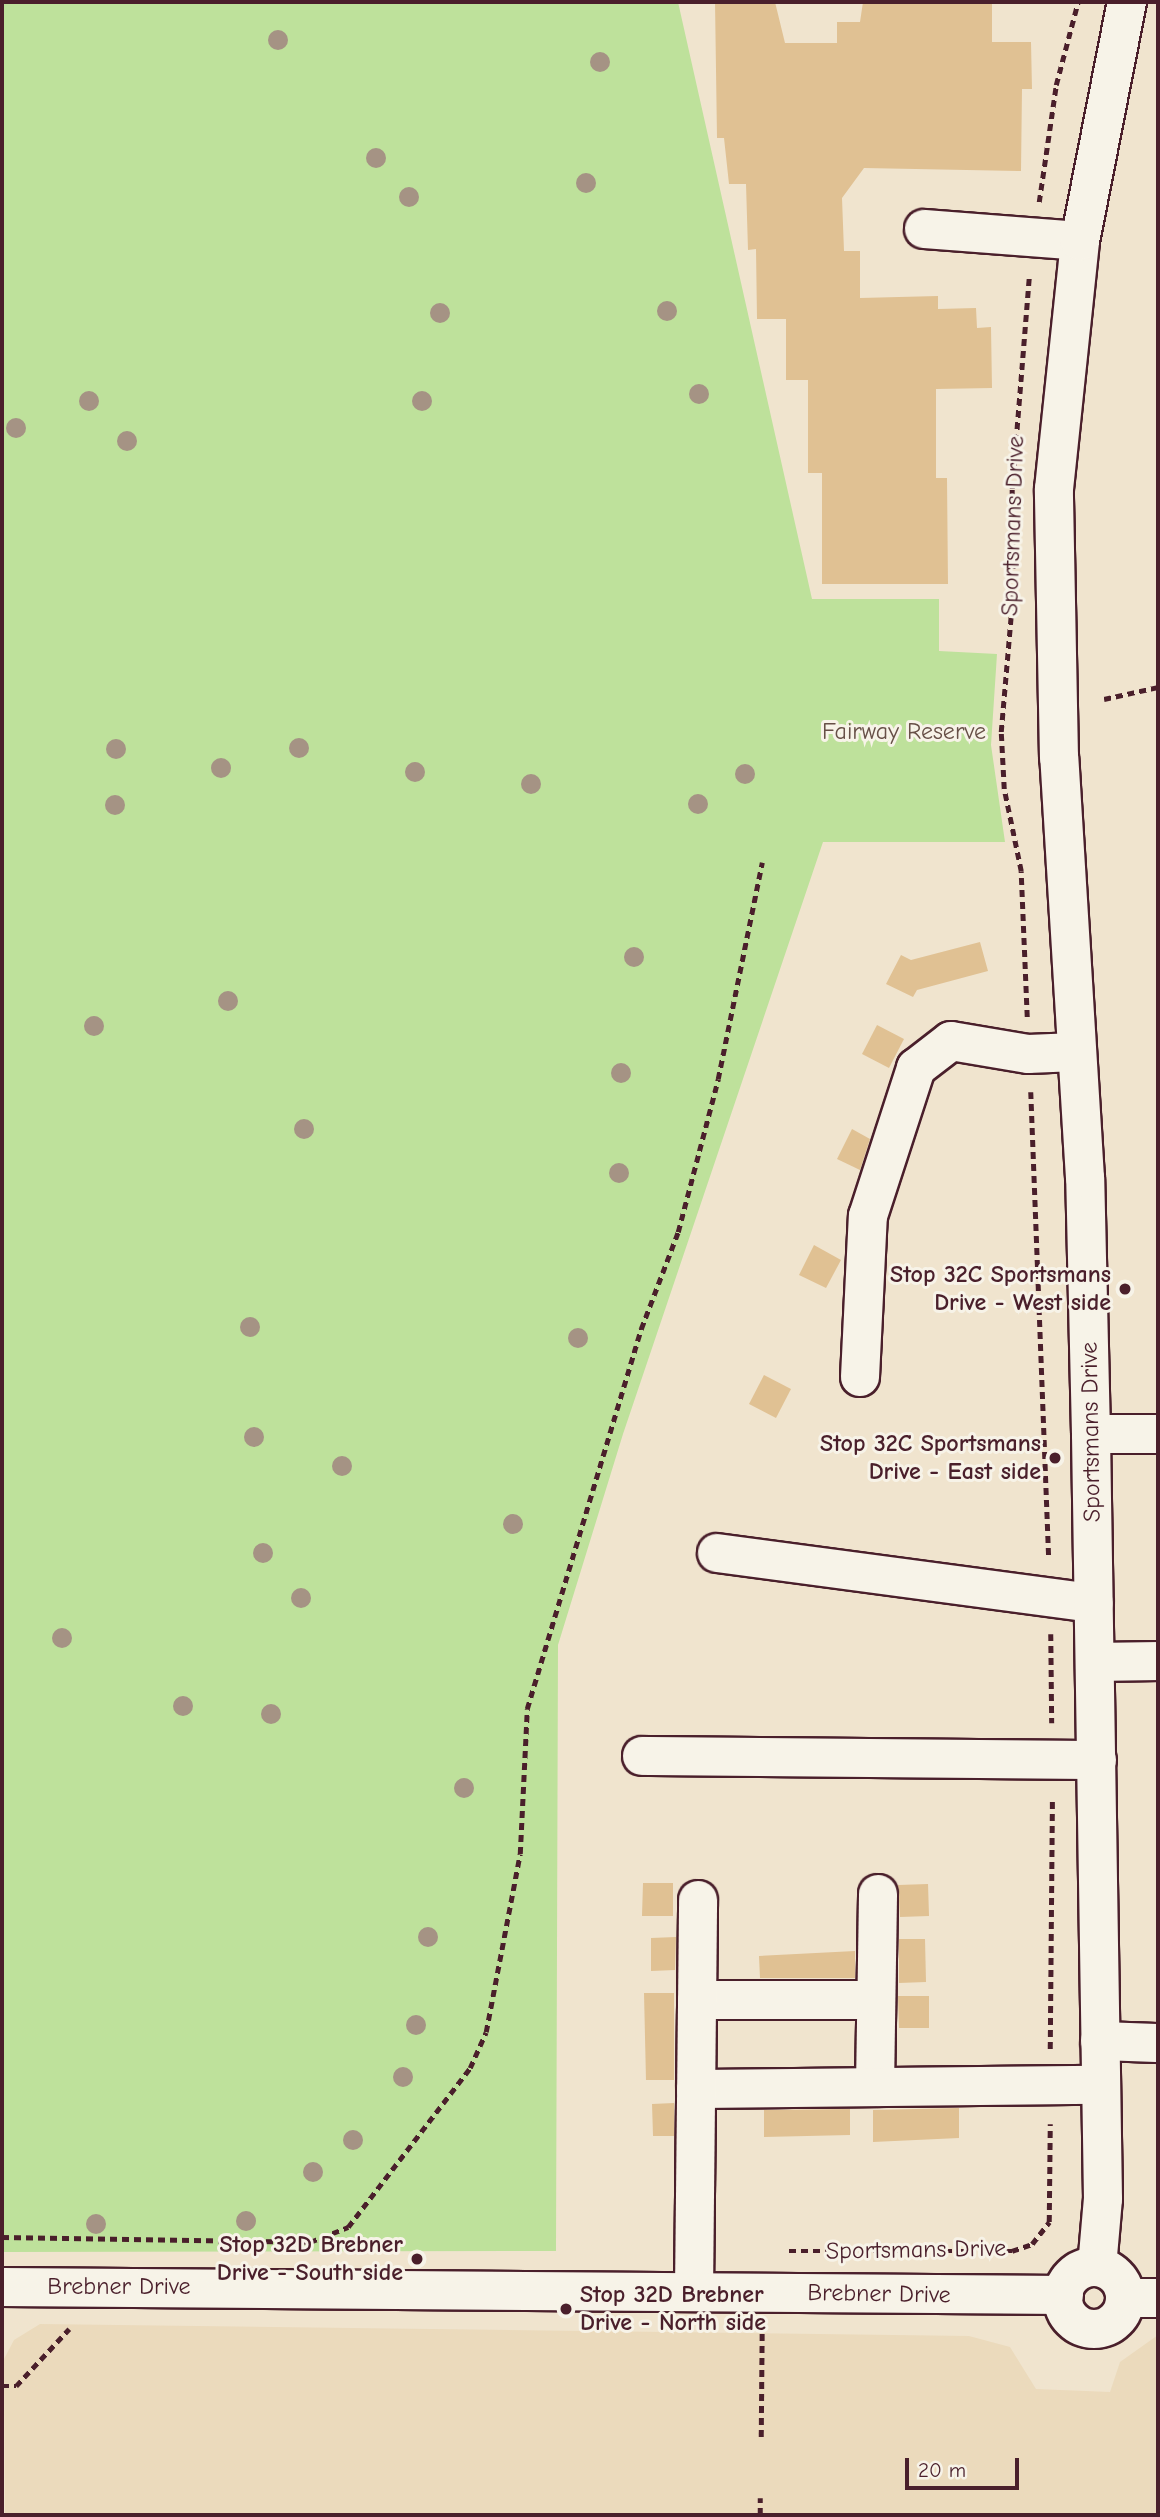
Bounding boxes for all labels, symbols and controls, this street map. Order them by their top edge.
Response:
street label: Sportsmans Drive [995,435,1031,617]
park label: Fairway Reserve [822,718,986,746]
place label: Stop 32C Sportsmans Drive - West side [890,1261,1111,1317]
marker: Stop 32C Sportsmans Drive - West side [1117,1281,1133,1297]
street label: Sportsmans Drive [1075,1342,1107,1522]
place label: Stop 32C Sportsmans Drive - East side [820,1430,1041,1486]
marker: Stop 32C Sportsmans Drive - East side [1047,1450,1063,1466]
place label: Stop 32D Brebner Drive - South side [217,2231,403,2287]
street label: Sportsmans Drive [826,2234,1006,2266]
marker: Stop 32D Brebner Drive - South side [409,2251,425,2267]
street label: Brebner Drive [47,2273,191,2301]
street label: Brebner Drive [807,2278,951,2310]
place label: Stop 32D Brebner Drive - North side [580,2281,766,2337]
marker: Stop 32D Brebner Drive - North side [558,2301,574,2317]
scale bar [908,2444,1022,2488]
text: 20 m [918,2458,966,2482]

